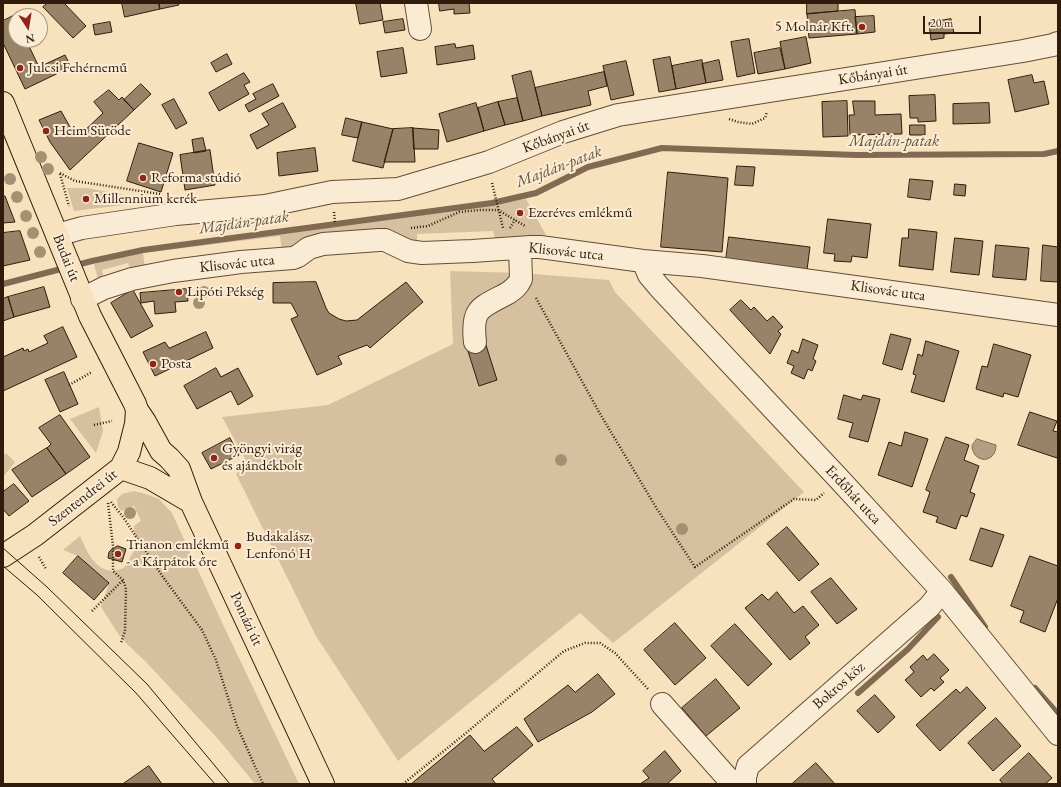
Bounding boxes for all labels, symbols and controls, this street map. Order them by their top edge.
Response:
north arrow [8,8,48,48]
scale bar [925,8,983,34]
text: 20 m [930,15,953,31]
place label: 5 Molnár Kft. [775,18,854,36]
marker: 5 Molnár Kft. [857,22,867,32]
text: N [24,31,36,47]
place label: Julcsi Fehérnemű [28,59,127,77]
street label: Kőbányai út [837,61,909,89]
marker: Julcsi Fehérnemű [15,63,25,73]
street label: Kőbányai út [520,117,592,157]
place label: Heim Sütöde [54,122,131,140]
marker: Heim Sütöde [41,126,51,136]
water label: Majdán-patak [849,132,939,152]
water label: Majdán-patak [513,142,605,192]
place label: Reforma stúdió [151,169,241,187]
marker: Reforma stúdió [138,173,148,183]
place label: Millennium kerék [94,190,197,208]
marker: Millennium kerék [81,194,91,204]
place label: Ezeréves emlékmű [528,204,632,222]
water label: Majdán-patak [198,207,290,239]
marker: Ezeréves emlékmű [515,208,525,218]
street label: Budai út [48,232,84,284]
street label: Klisovác utca [528,239,604,265]
street label: Klisovác utca [199,251,275,277]
street label: Klisovác utca [849,277,927,305]
place label: Lipóti Pékség [187,283,264,301]
marker: Lipóti Pékség [174,287,184,297]
place label: Posta [161,355,191,373]
marker: Posta [148,359,158,369]
place label: Gyöngyi virág és ajándékbolt [222,440,303,475]
marker: Gyöngyi virág és ajándékbolt [209,453,219,463]
street label: Erdőhát utca [821,462,885,528]
street label: Szentendrei út [45,465,121,531]
place label: Budakalász, Lenfonó H [246,528,313,563]
place label: Trianon emlékmű - a Kárpátok őre [126,536,229,571]
marker: Budakalász, Lenfonó H [233,541,243,551]
marker: Trianon emlékmű - a Kárpátok őre [113,549,123,559]
street label: Pomázi út [226,589,266,649]
street label: Bokros köz [809,658,869,714]

